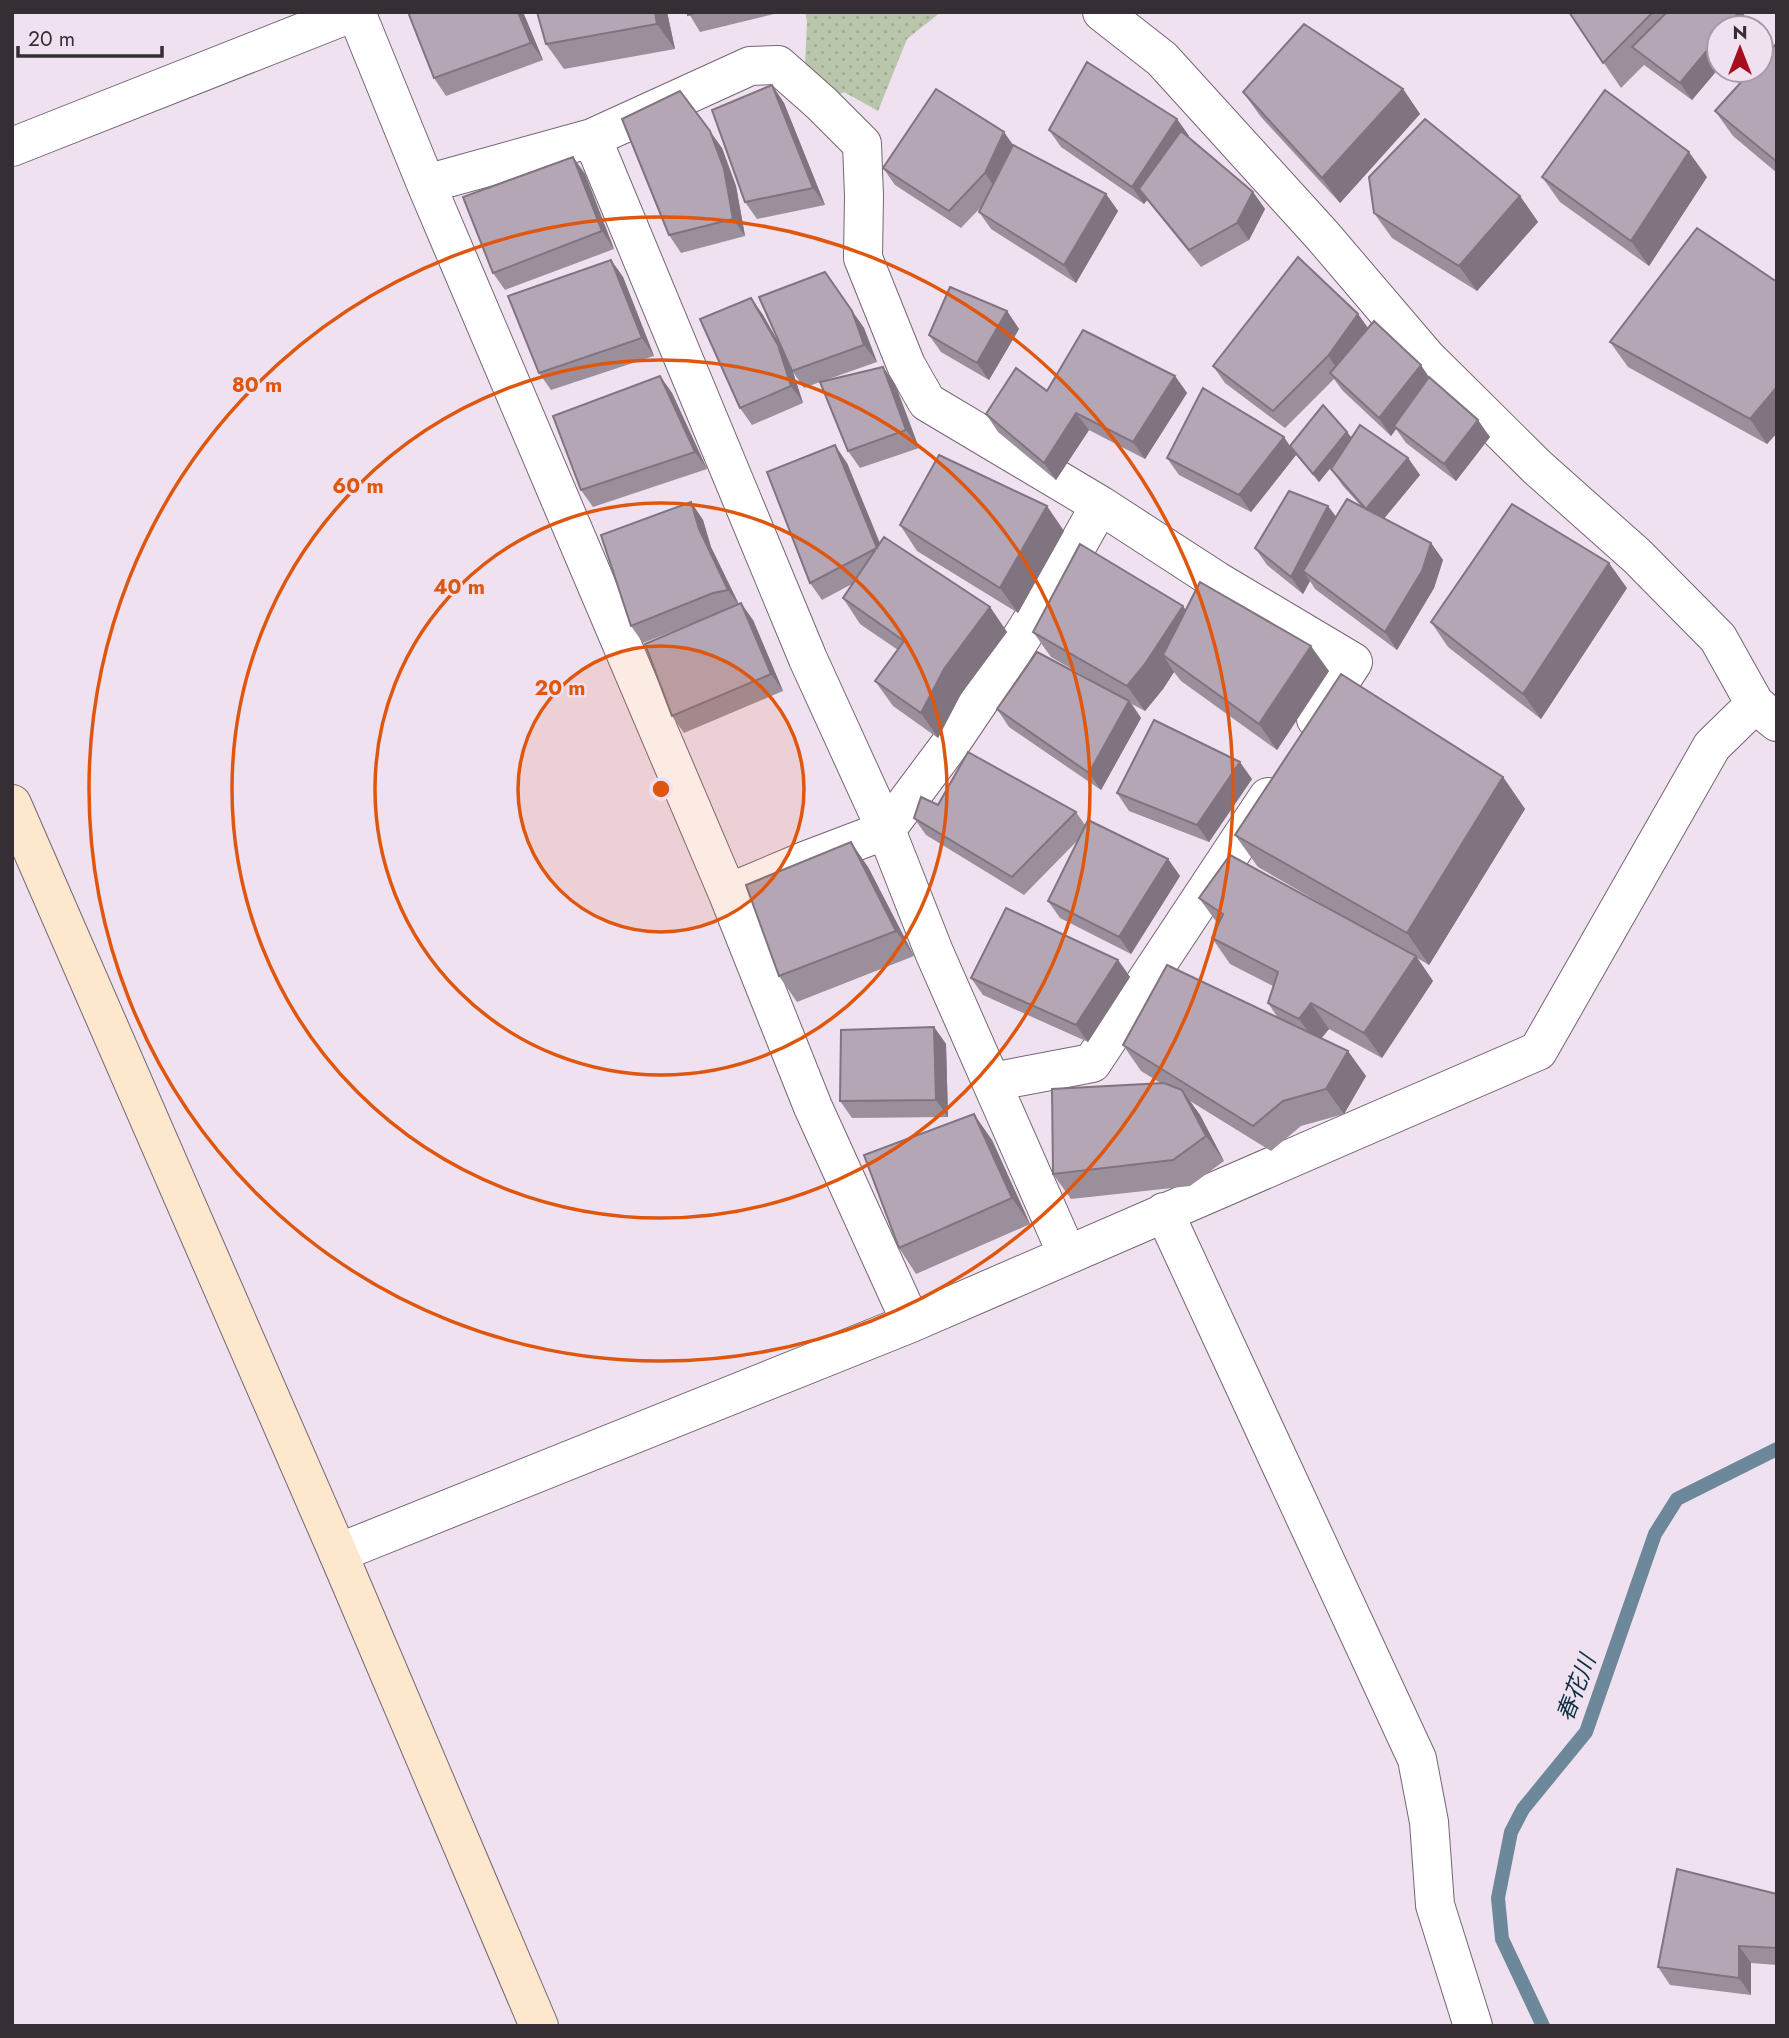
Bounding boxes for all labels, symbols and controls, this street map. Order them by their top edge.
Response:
scale bar [18,14,161,58]
north arrow [1705,14,1775,84]
text: N [1732,19,1748,46]
text: 20 m [28,24,75,54]
text: 80 m [232,370,282,400]
text: 60 m [332,471,384,501]
text: 40 m [433,572,485,602]
text: 20 m [534,673,586,703]
centre of rings [649,777,673,801]
water label: 春花川 [1548,1647,1605,1726]

